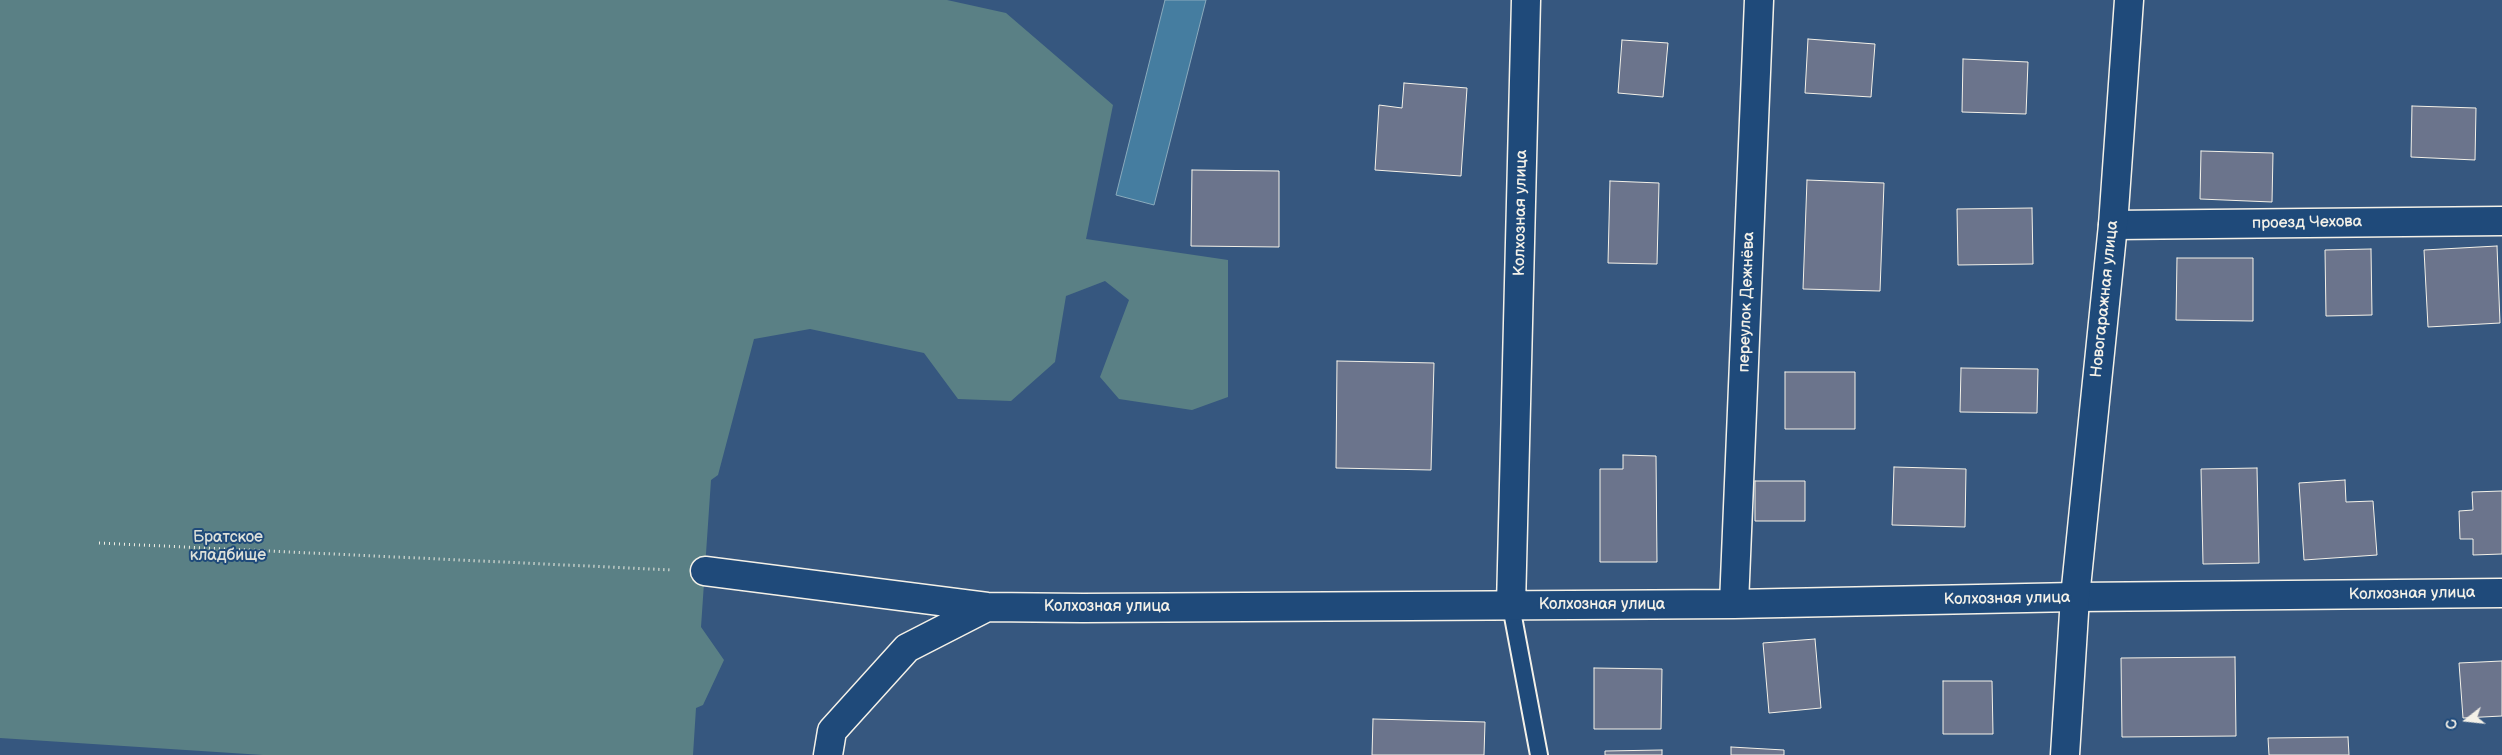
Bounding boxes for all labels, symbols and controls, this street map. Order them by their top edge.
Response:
street label: Колхозная улица [1510,150,1532,276]
street label: проезд Чехова [2252,212,2362,234]
street label: Новогаражная улица [2087,220,2123,378]
street label: переулок Дежнёва [1735,231,1759,373]
park label: Братское кладбище [190,528,266,566]
street label: Колхозная улица [2349,583,2475,605]
street label: Колхозная улица [1944,588,2070,610]
street label: Колхозная улица [1539,595,1665,615]
street label: Колхозная улица [1044,597,1170,617]
north arrow [2442,695,2492,745]
text: С [2443,717,2462,731]

